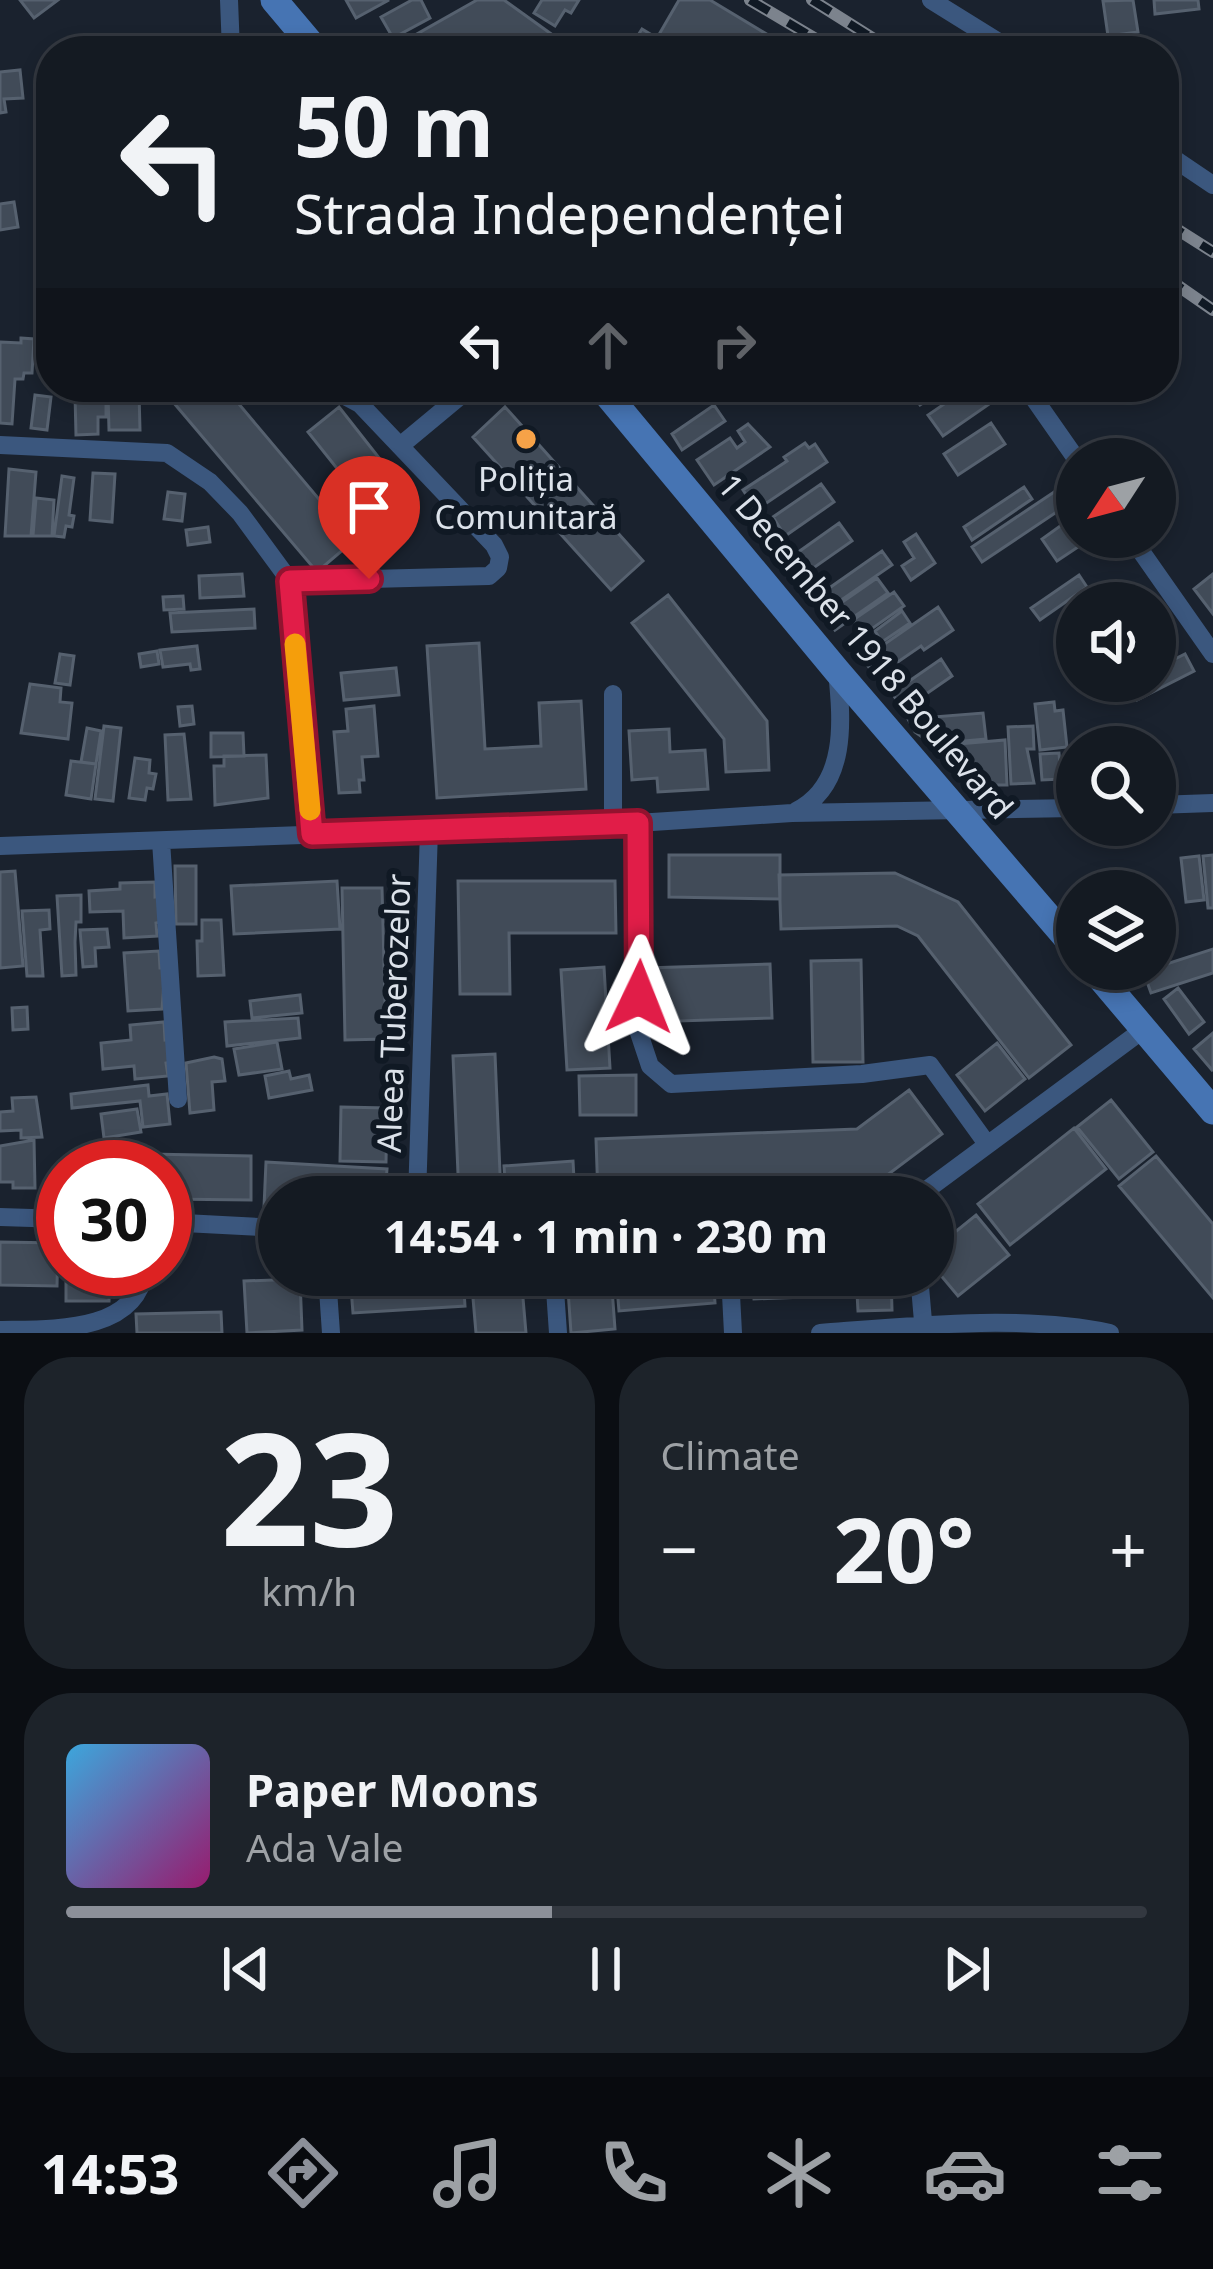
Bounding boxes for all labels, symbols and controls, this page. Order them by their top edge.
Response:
text: 50 m [294,67,494,182]
icon: left [96,84,252,240]
text: Strada Independenței [294,176,846,250]
icon: left [449,312,515,378]
icon: ahead [575,312,641,378]
icon: right [701,312,767,378]
marker: Poliția Comunitară [513,426,539,452]
north arrow [1056,438,1176,558]
map controls [1056,438,1176,990]
pin [318,456,420,579]
place label: Poliția Comunitară [435,456,617,539]
street label: 1 December 1918 Boulevard [708,464,1024,828]
icon: arrive [336,474,402,540]
button: sound [1056,582,1176,702]
button: search [1056,726,1176,846]
button: layers [1056,870,1176,990]
street label: Aleea Tuberozelor [366,873,420,1153]
position arrow [576,934,702,1060]
speed limit sign: 30 [36,1140,192,1296]
text: 14:54 · 1 min · 230 m [384,1205,828,1266]
text: 23 [220,1379,398,1592]
text: Climate [661,1428,800,1481]
text: 20° [833,1487,974,1609]
text: − [661,1503,698,1593]
text: + [1109,1503,1147,1593]
text: km/h [261,1564,357,1617]
text: Paper Moons [246,1759,539,1820]
text: Ada Vale [246,1820,403,1873]
icon: previous [213,1936,279,2002]
icon: pause [573,1936,639,2002]
icon: next [934,1936,1000,2002]
icon: directions [261,2131,345,2215]
icon: music [426,2131,510,2215]
icon: phone [592,2131,676,2215]
icon: climate [757,2131,841,2215]
icon: car [923,2131,1007,2215]
icon: filters [1088,2131,1172,2215]
text: 14:53 [41,2136,179,2210]

